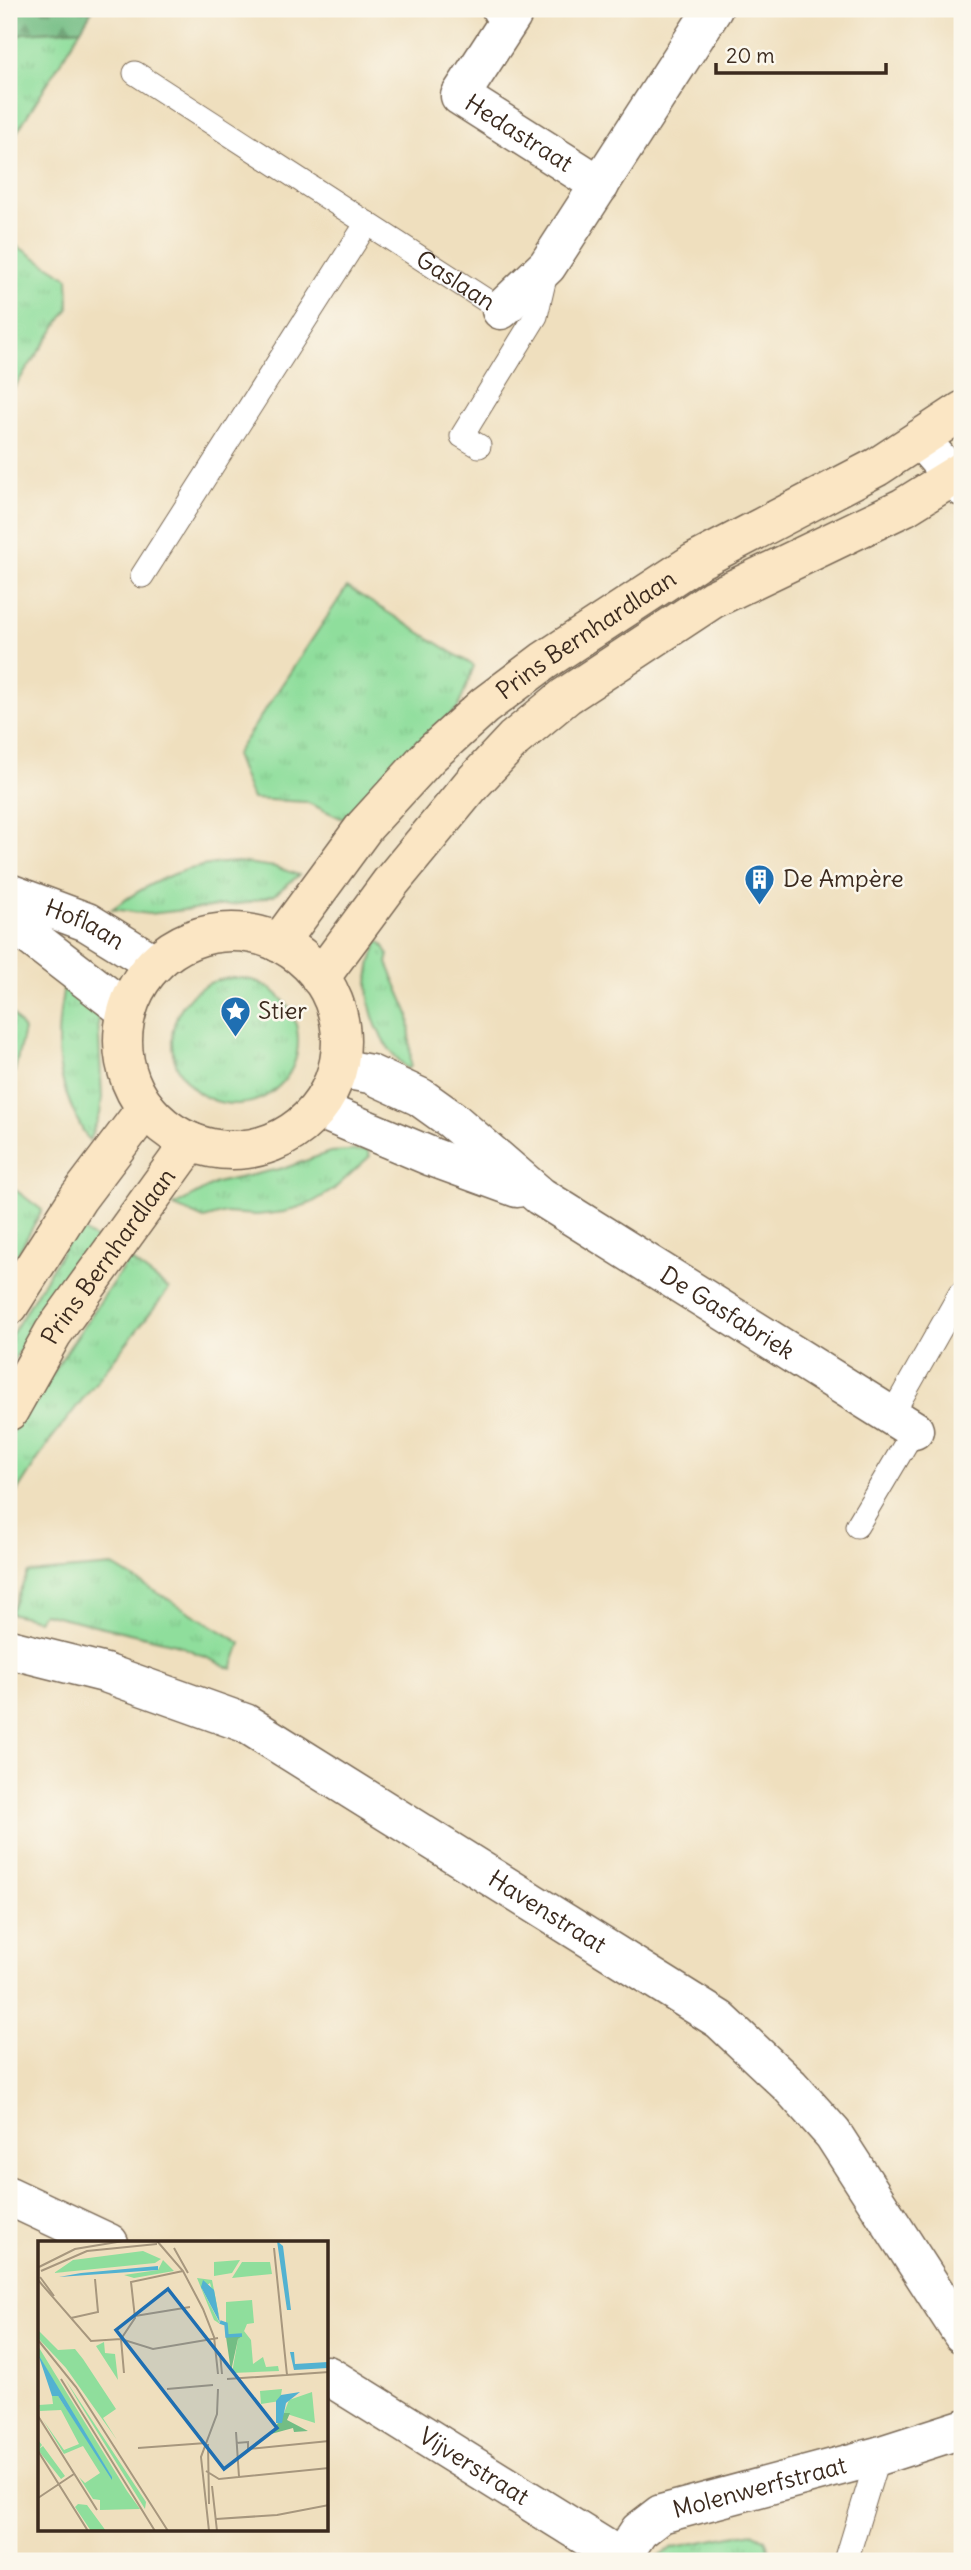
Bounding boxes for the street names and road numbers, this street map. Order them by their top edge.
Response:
street label: Hedastraat [460,87,579,178]
street label: Gaslaan [411,243,502,317]
street label: Prins Bernhardlaan [490,563,681,706]
street label: Hoflaan [41,892,131,956]
street label: Prins Bernhardlaan [34,1162,181,1349]
street label: De Gasfabriek [655,1259,800,1365]
street label: Havenstraat [483,1863,612,1959]
street label: Vijverstraat [414,2420,535,2511]
street label: Molenwerfstraat [669,2449,849,2524]

